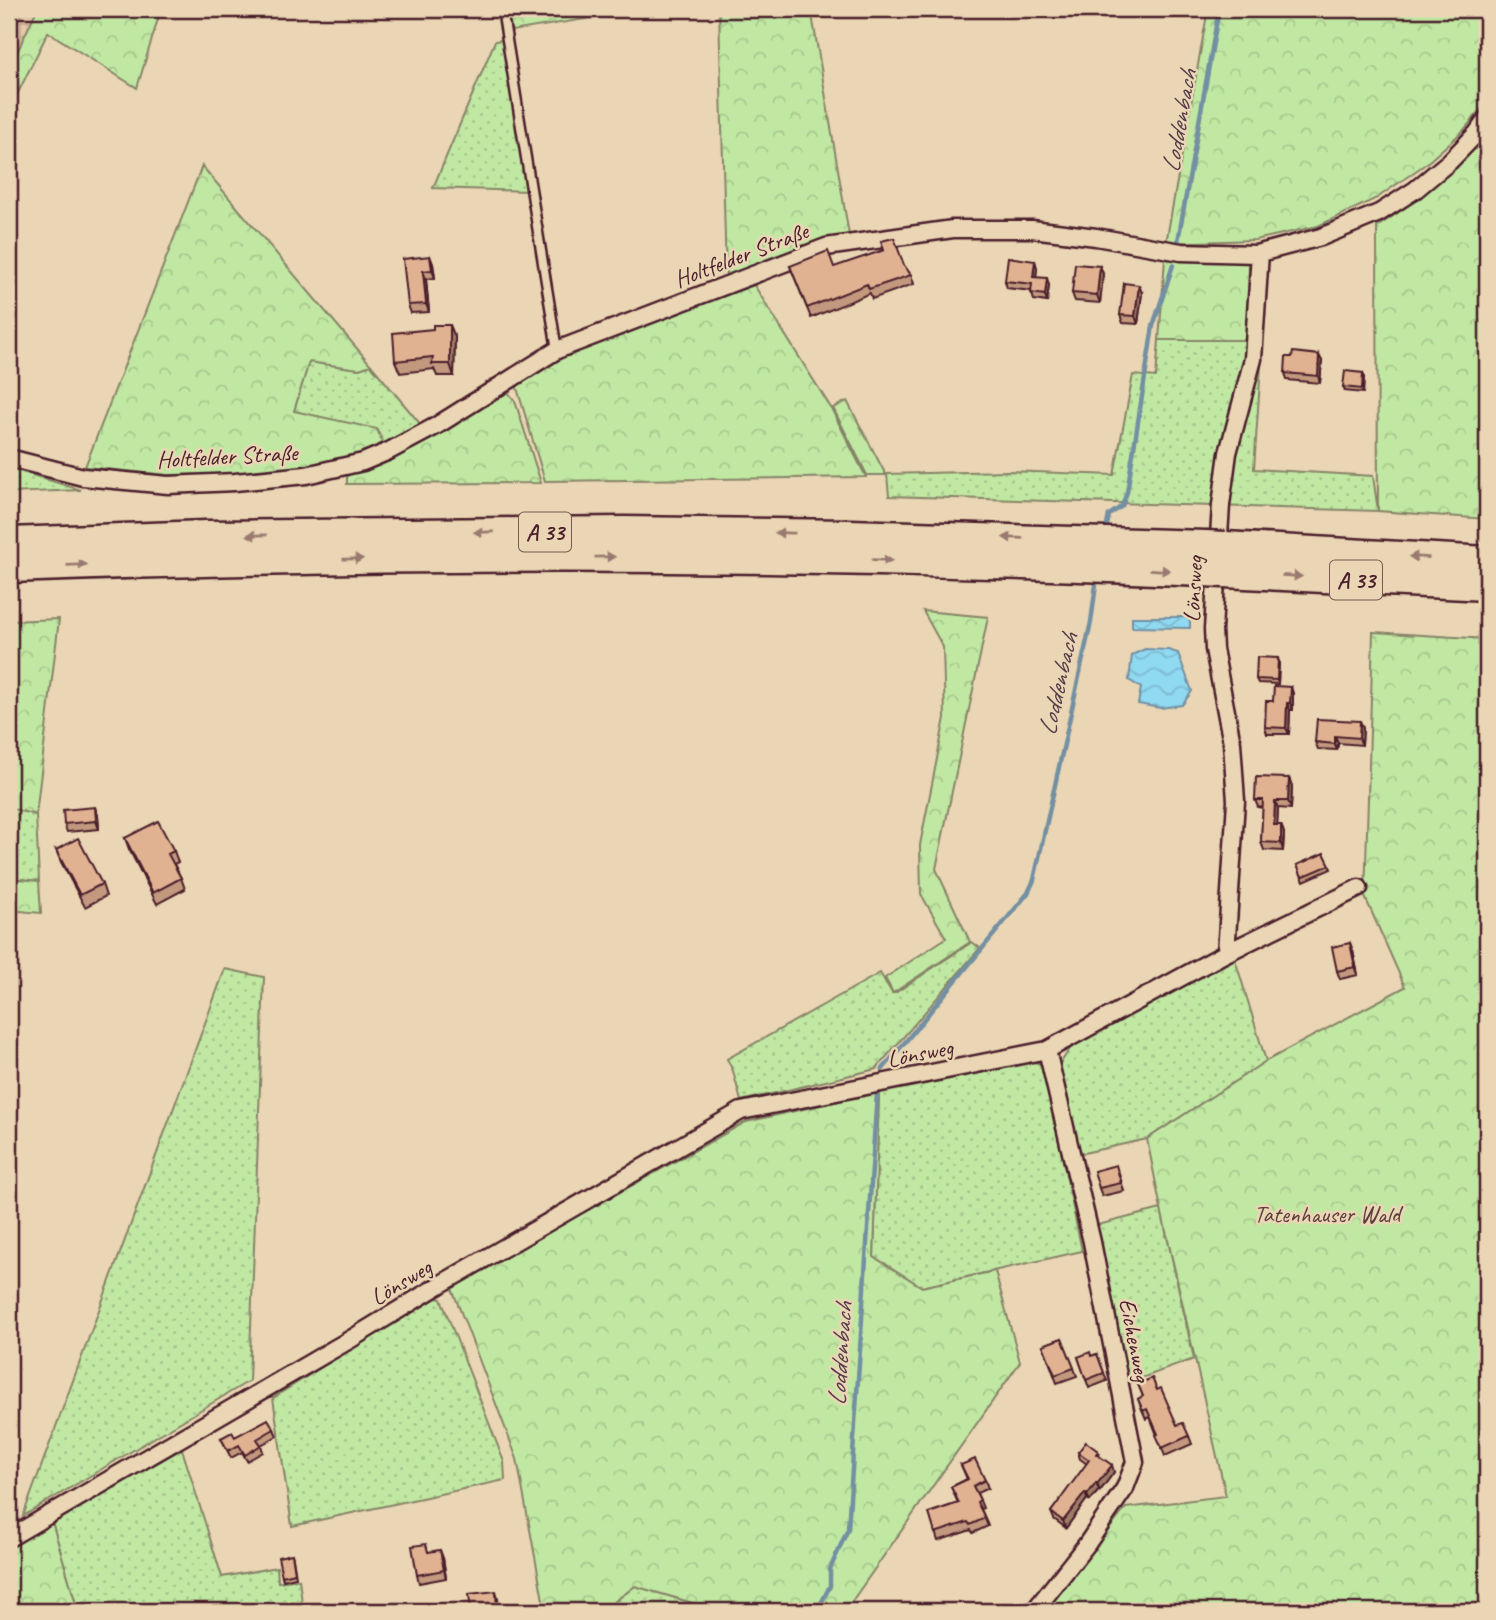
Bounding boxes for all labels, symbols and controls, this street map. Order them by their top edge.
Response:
water label: Loddenbach [1154,65,1205,175]
street label: Holtfelder Straße [670,215,814,294]
street label: Holtfelder Straße [156,437,300,475]
road number: A 33 [519,512,571,552]
one-way arrow [473,526,495,538]
one-way arrow [774,527,796,539]
one-way arrow [245,529,267,541]
one-way arrow [1001,533,1023,544]
one-way arrow [595,551,617,563]
one-way arrow [1408,551,1430,562]
one-way arrow [343,553,365,565]
one-way arrow [871,554,893,566]
street label: Lönsweg [1176,554,1210,623]
one-way arrow [66,560,88,571]
road number: A 33 [1330,560,1382,600]
one-way arrow [1150,564,1172,575]
one-way arrow [1281,571,1303,582]
water label: Loddenbach [1030,628,1086,738]
street label: Lönsweg [885,1032,957,1074]
park label: Tatenhauser Wald [1254,1199,1404,1229]
street label: Lönsweg [365,1251,438,1312]
street label: Eichenweg [1112,1296,1158,1386]
water label: Loddenbach [820,1299,860,1407]

